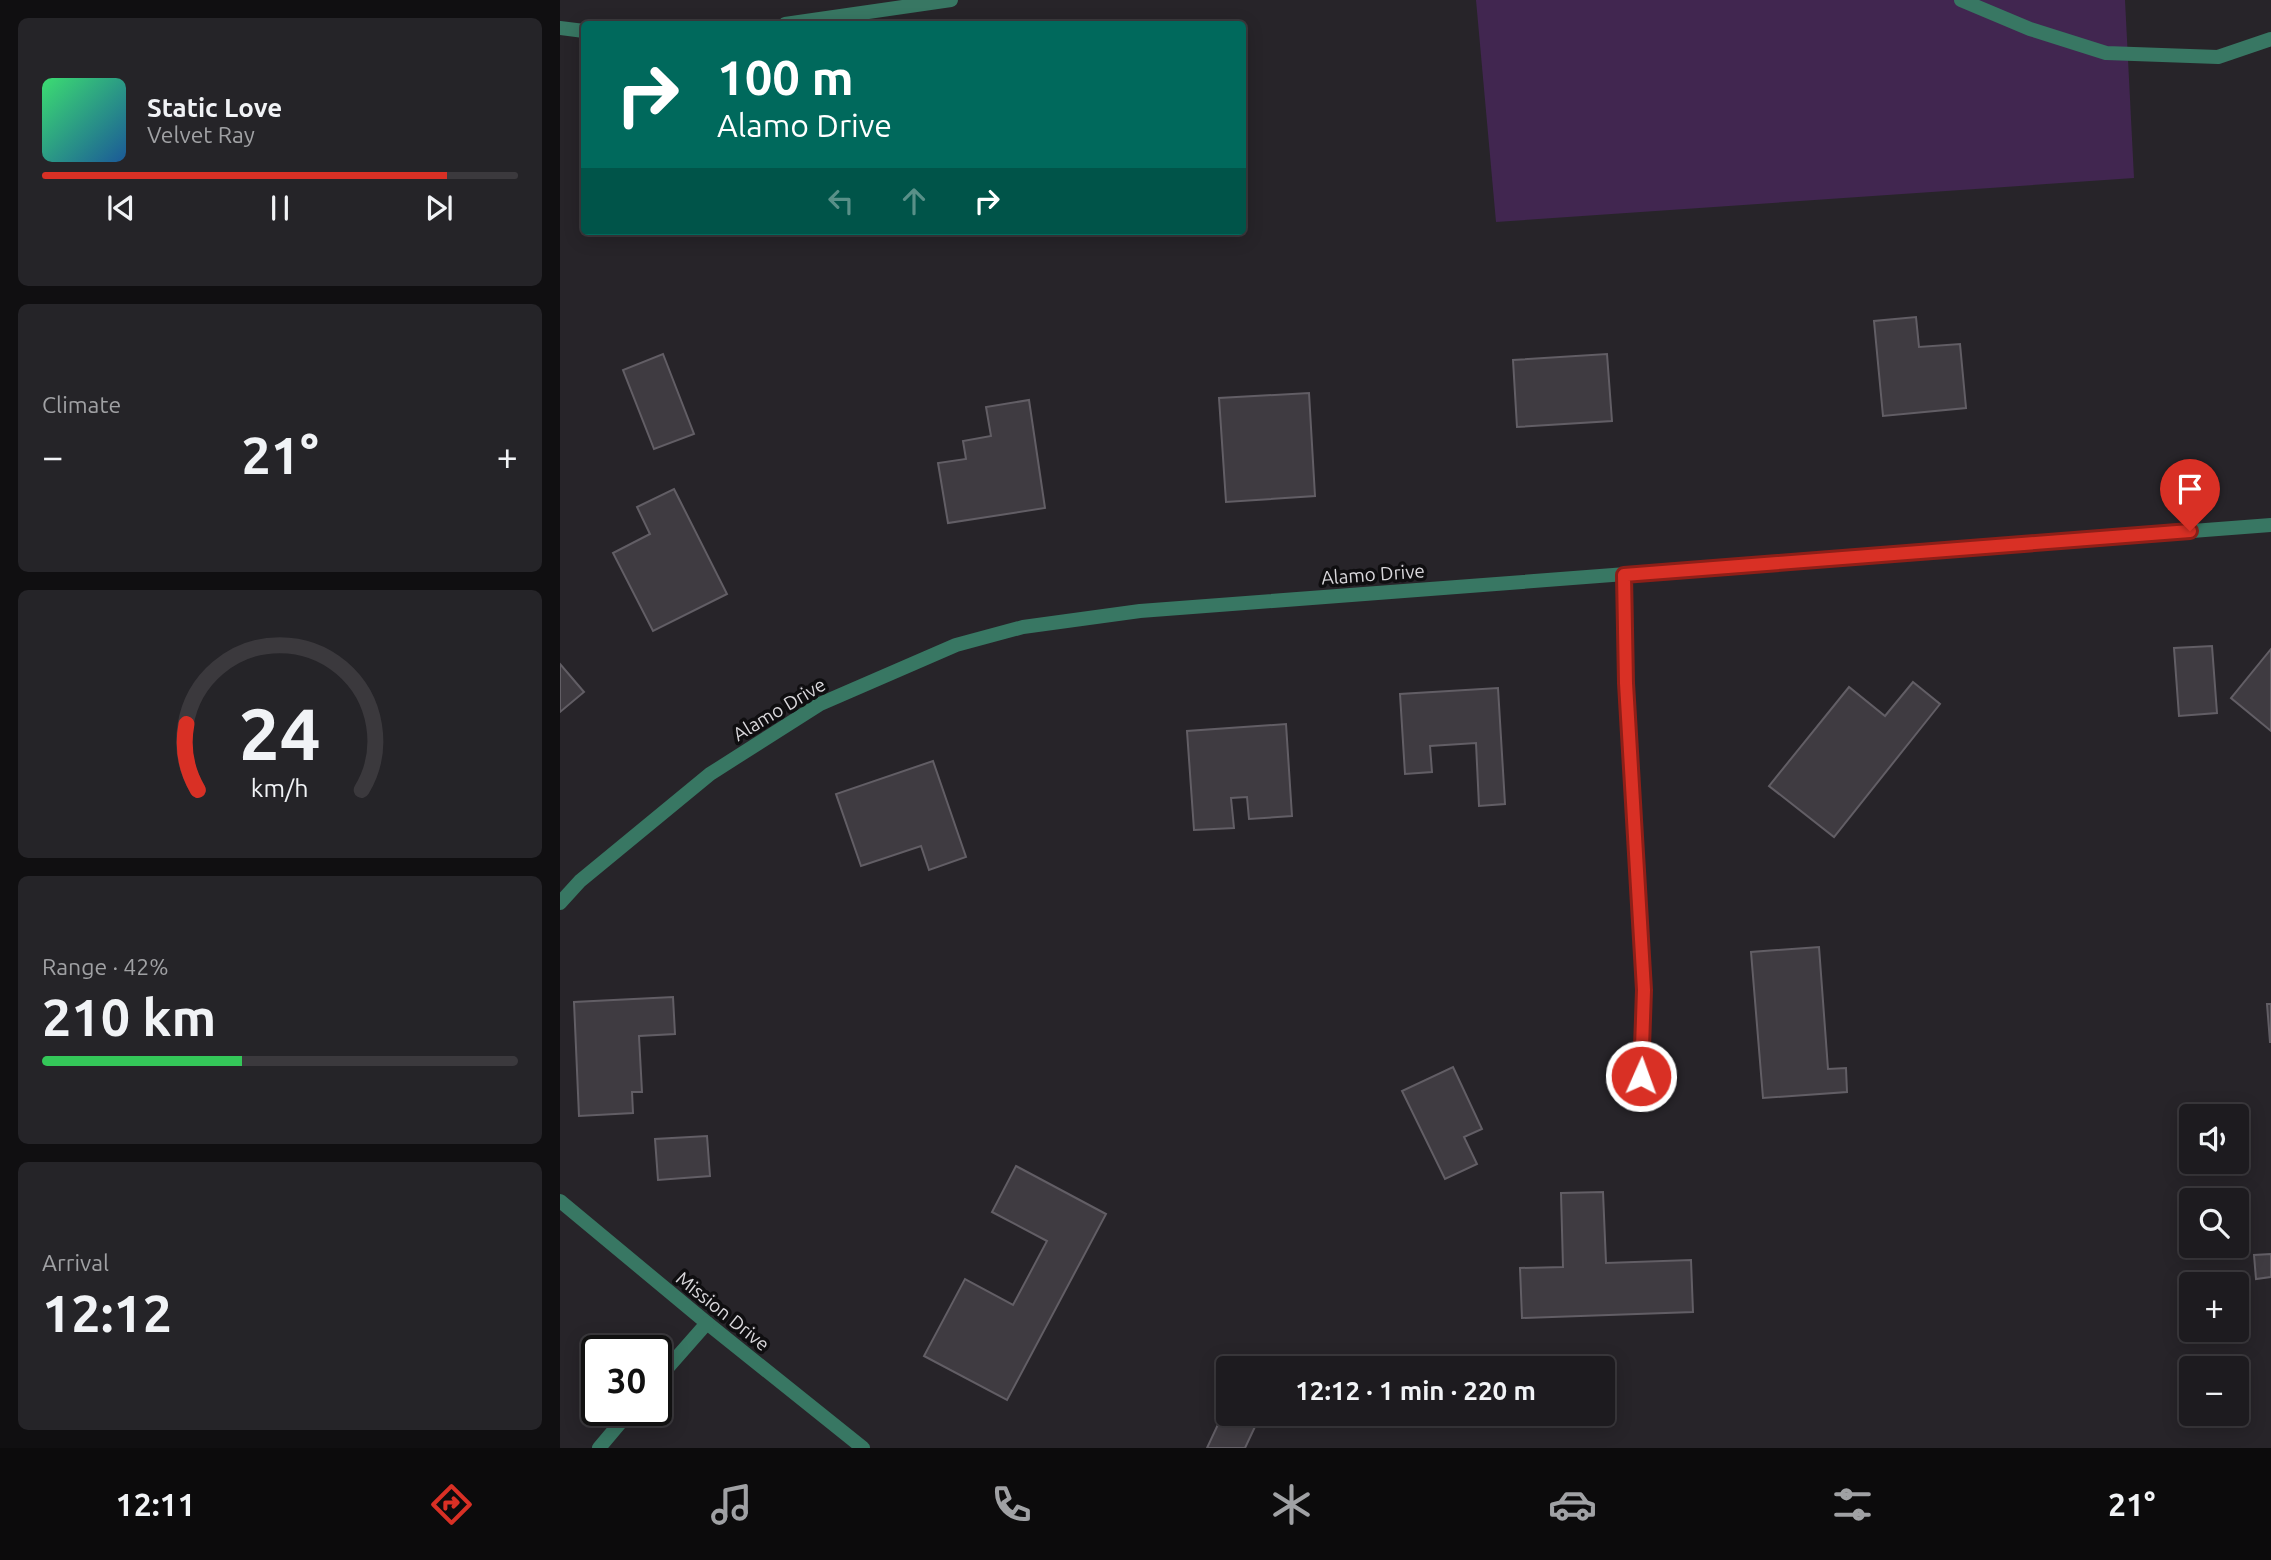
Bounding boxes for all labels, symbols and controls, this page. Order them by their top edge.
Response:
icon: right [602,49,693,140]
text: 100 m [717,49,854,104]
text: Static Love [147,93,282,122]
text: Alamo Drive [717,107,892,143]
text: Velvet Ray [147,122,255,147]
icon: left [822,182,860,220]
icon: ahead [895,182,933,220]
icon: right [968,182,1006,220]
icon: previous [102,189,140,227]
icon: pause [261,189,299,227]
icon: next [420,189,458,227]
text: Climate [42,392,121,417]
text: 21° [241,426,319,484]
text: − [42,435,63,477]
text: + [497,435,518,477]
pin [2160,459,2220,531]
icon: arrive [2171,470,2209,508]
street label: Alamo Drive [1320,559,1426,589]
street label: Alamo Drive [729,673,829,745]
text: 24 [239,692,321,774]
text: km/h [251,774,309,802]
text: Range · 42% [42,954,169,979]
text: 210 km [42,988,216,1046]
position arrow [1604,1039,1678,1113]
map controls [2179,1104,2249,1426]
button: sound [2179,1104,2249,1174]
button: search [2179,1188,2249,1258]
text: Arrival [42,1250,109,1275]
street label: Mission Drive [672,1267,774,1355]
button: + [2179,1272,2249,1342]
text: 12:12 [42,1284,172,1342]
speed limit sign: 30 [581,1335,672,1426]
button: − [2179,1356,2249,1426]
text: 12:12 · 1 min · 220 m [1295,1376,1536,1405]
icon: directions [427,1480,476,1529]
icon: music [707,1480,756,1529]
icon: phone [987,1480,1036,1529]
icon: climate [1267,1480,1316,1529]
icon: car [1548,1480,1597,1529]
icon: filters [1828,1480,1877,1529]
text: 12:11 [116,1486,196,1522]
text: 21° [2108,1486,2155,1522]

